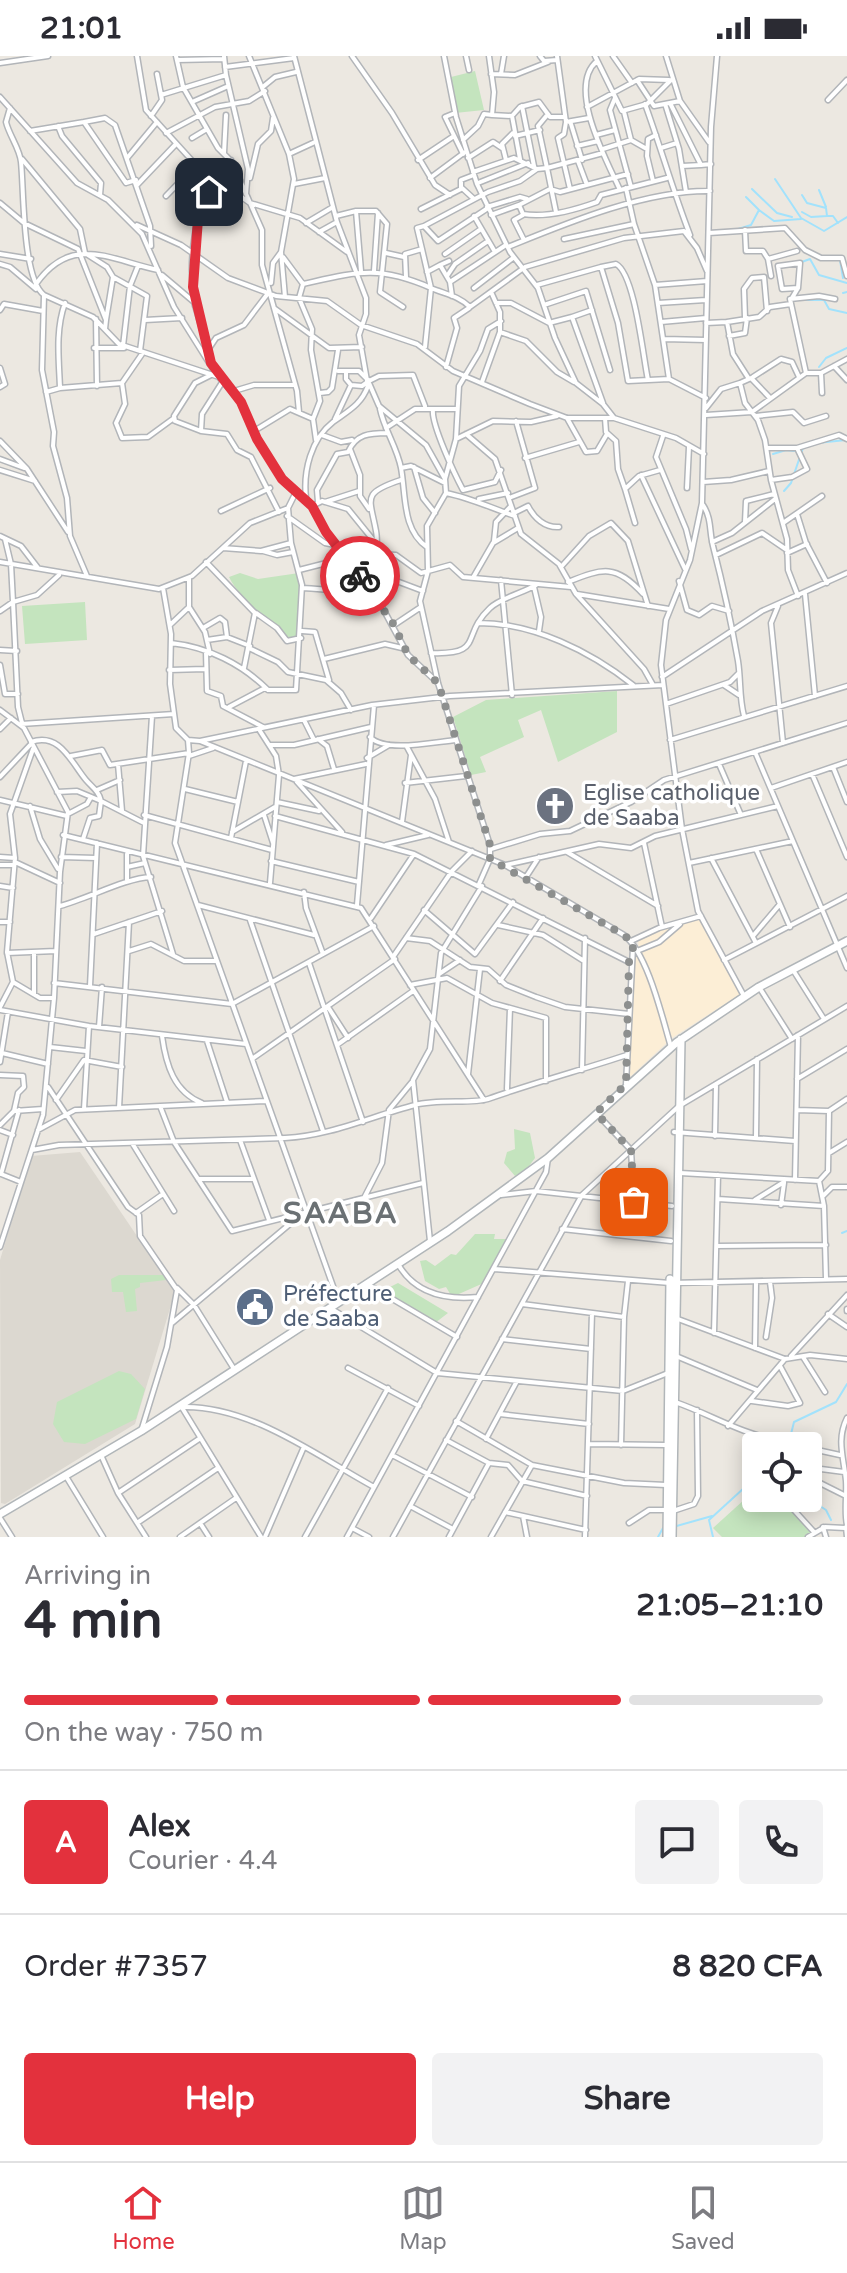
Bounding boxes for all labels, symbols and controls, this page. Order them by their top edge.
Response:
text: 21:01 [40,10,123,47]
pin [175,158,243,226]
icon: home [187,170,231,214]
courier [320,536,400,616]
icon: bike [338,554,382,598]
place label: Eglise catholique de Saaba [583,780,760,831]
church icon: Eglise catholique de Saaba [534,785,576,827]
pin [600,1168,668,1236]
icon: bag [612,1180,656,1224]
district label: SAABA [283,1195,399,1232]
place label: Préfecture de Saaba [283,1281,392,1332]
public building icon: Préfecture de Saaba [234,1286,276,1328]
map controls [742,1432,822,1512]
button: locate [742,1432,822,1512]
text: Arriving in [24,1560,151,1591]
text: 21:05–21:10 [636,1587,823,1624]
text: 4 min [24,1589,163,1652]
text: On the way · 750 m [24,1717,263,1748]
button: chat [635,1800,719,1884]
button: phone [739,1800,823,1884]
text: Alex [128,1808,191,1845]
text: A [55,1824,77,1861]
text: Courier · 4.4 [128,1845,278,1876]
text: Order #7357 [24,1948,208,1985]
text: 8 820 CFA [672,1948,823,1985]
button: Help [24,2053,416,2145]
button: Share [432,2053,823,2145]
tab: Home [112,2181,175,2255]
tab: Map [399,2181,447,2255]
tab: Saved [671,2181,735,2255]

